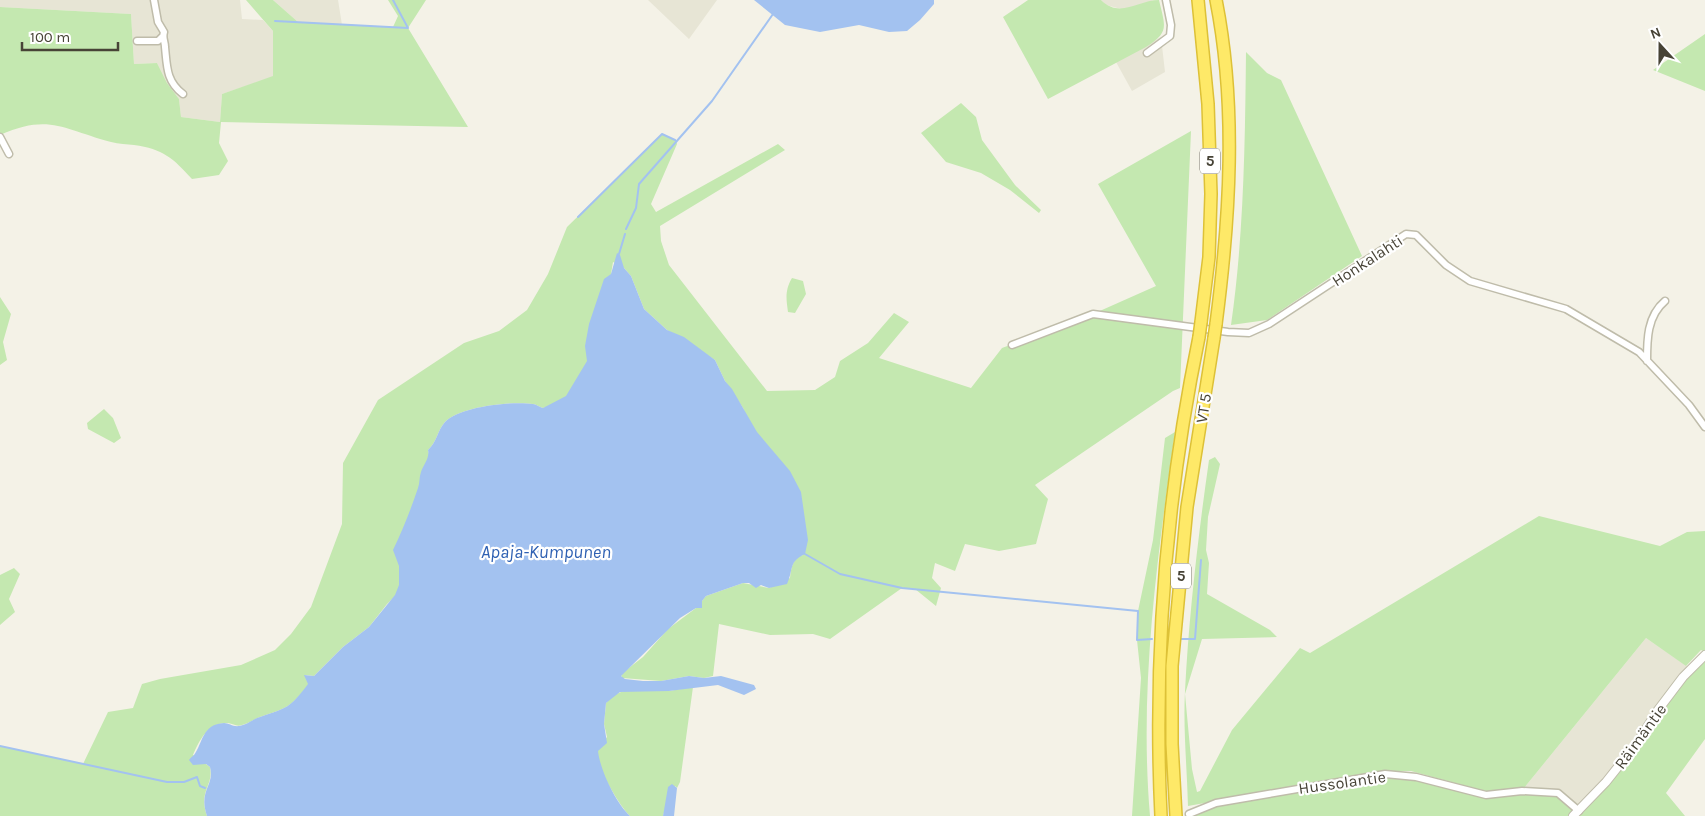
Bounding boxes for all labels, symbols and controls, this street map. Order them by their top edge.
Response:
scale bar [22,20,119,52]
north arrow [1635,20,1685,70]
text: N [1648,24,1663,43]
text: 100 m [30,28,70,46]
road number: 5 [1200,148,1220,174]
street label: Honkalahti [1328,230,1406,290]
street label: VT 5 [1192,392,1215,424]
water label: Apaja-Kumpunen [481,541,611,563]
road number: 5 [1171,564,1191,588]
street label: Räimäntie [1610,700,1670,773]
street label: Hussolantie [1297,767,1387,798]

